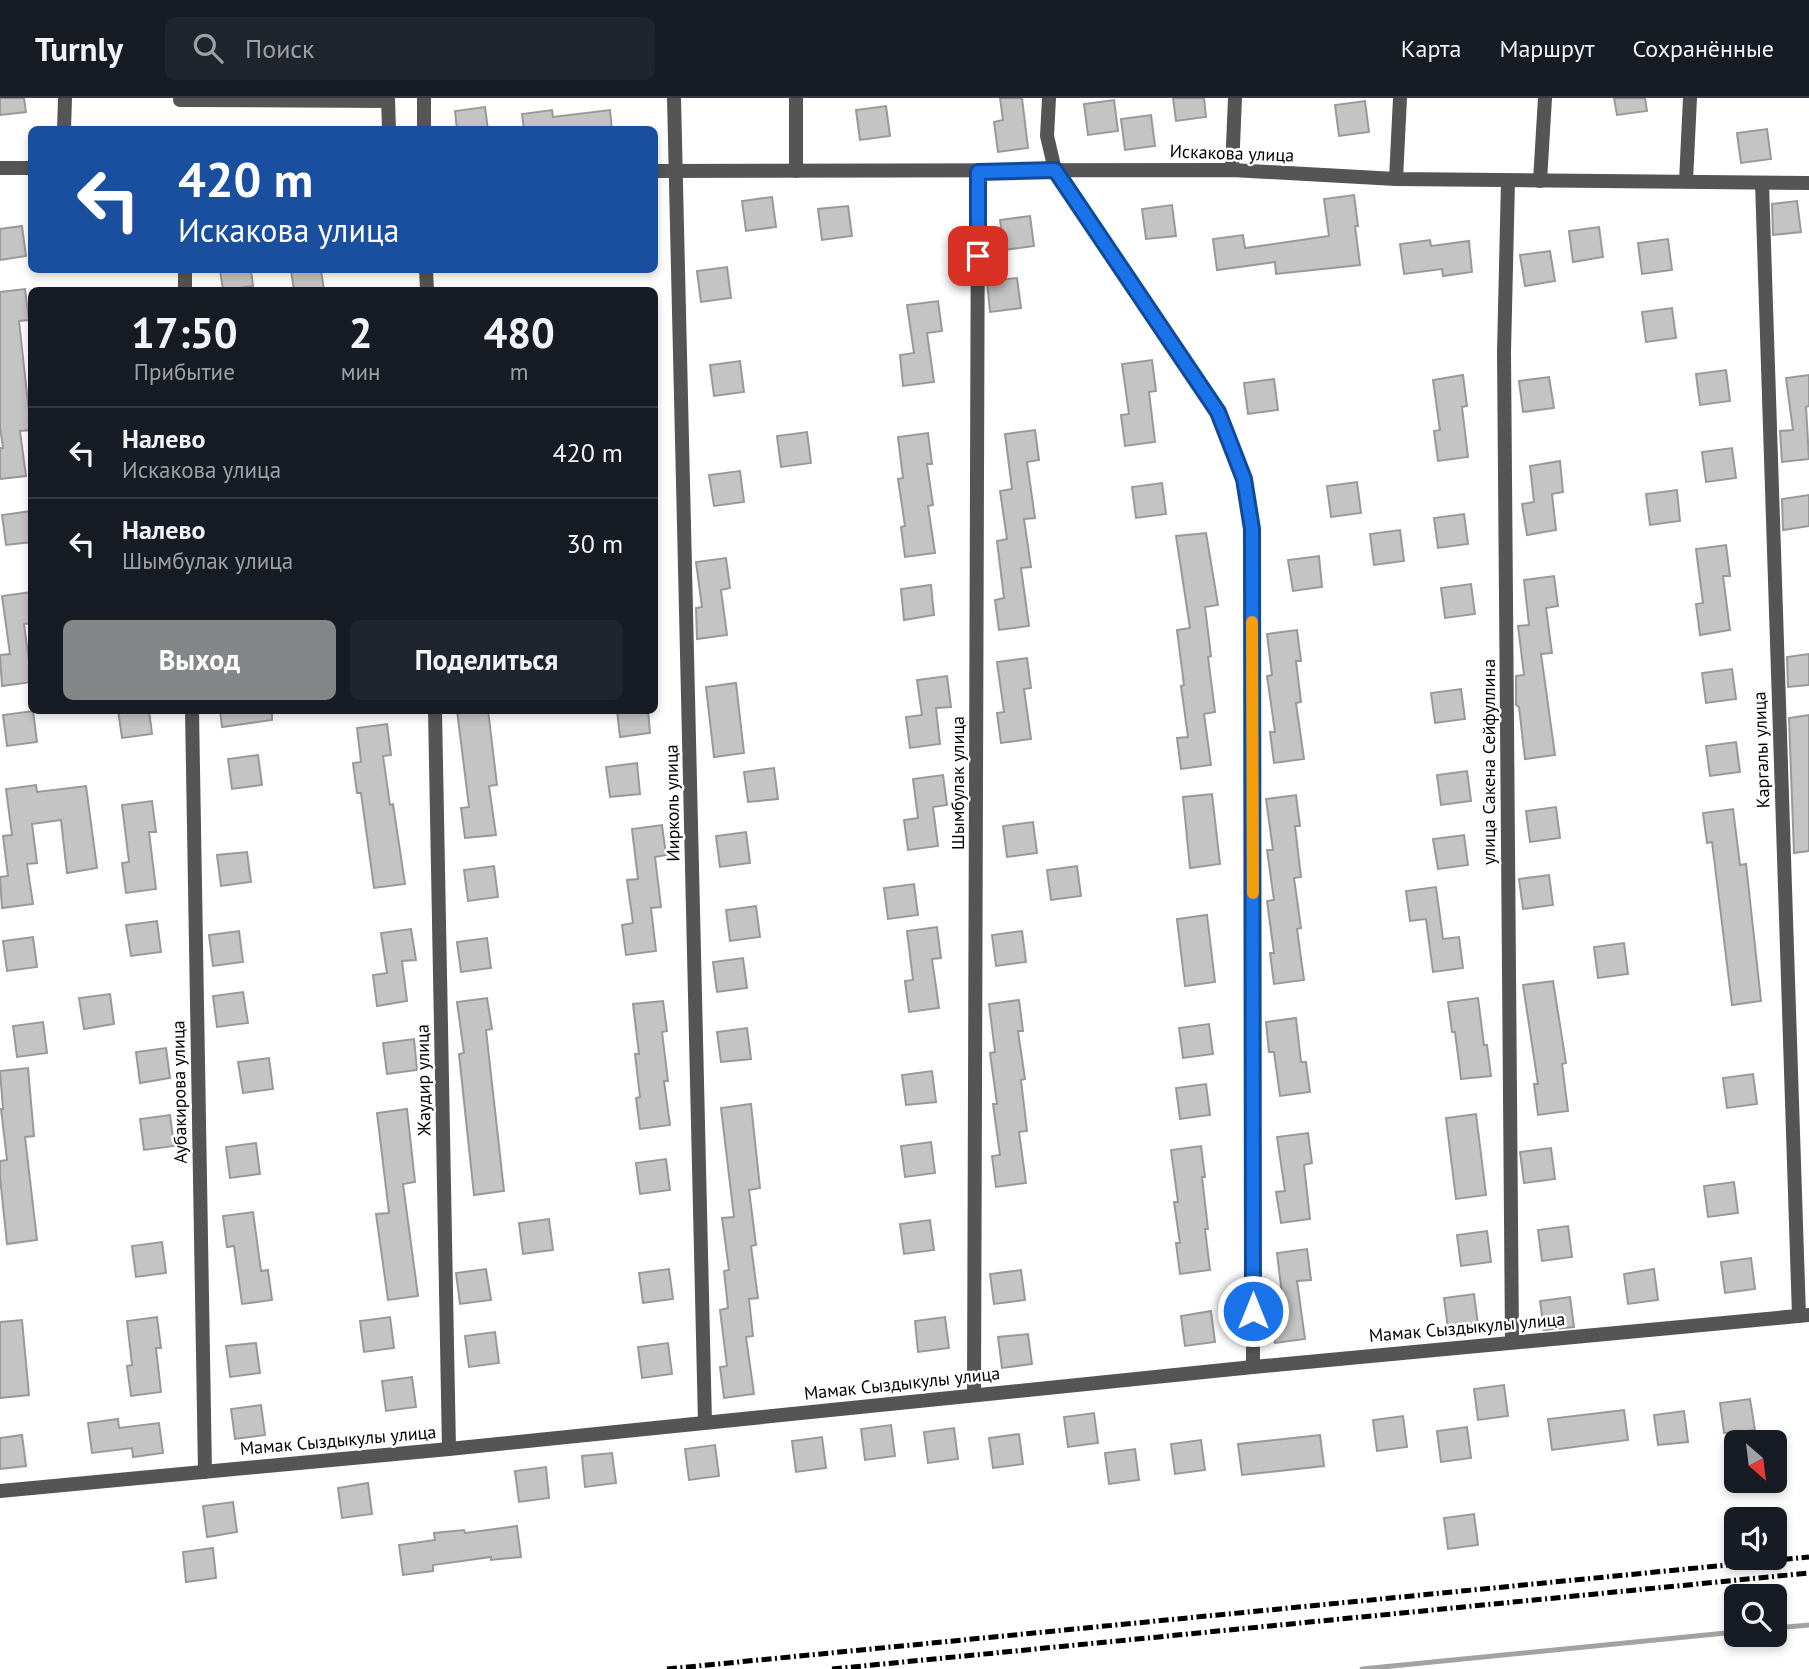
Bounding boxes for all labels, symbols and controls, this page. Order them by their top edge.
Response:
search box [165,17,655,80]
text: Turnly [35,27,123,70]
icon: search [189,29,227,67]
text: Поиск [245,32,315,65]
text: Карта [1401,33,1461,64]
text: Маршрут [1499,33,1594,64]
text: Сохранённые [1632,33,1774,64]
street label: Искакова улица [1169,139,1295,167]
text: 420 m [178,147,313,211]
icon: left [63,154,154,245]
text: Искакова улица [178,209,399,251]
pin [948,226,1008,286]
icon: arrive [959,237,997,275]
text: 17:50 [131,305,238,360]
text: 2 [349,305,372,360]
text: 480 [483,305,555,360]
text: Прибытие [134,357,235,386]
text: мин [341,357,380,386]
text: m [510,357,529,386]
text: Налево [122,422,206,455]
icon: left [63,434,101,472]
text: 420 m [552,436,623,469]
text: Искакова улица [122,455,281,484]
text: Налево [122,513,206,546]
icon: left [63,525,101,563]
text: 30 m [567,527,623,560]
text: Шымбулак улица [122,546,293,575]
button: Выход [63,620,336,700]
button: Поделиться [350,620,623,700]
street label: улица Сакена Сейфуллина [1477,659,1500,865]
street label: Каргалы улица [1747,691,1775,809]
street label: Шымбулак улица [946,716,969,850]
street label: Иирколь улица [659,744,685,862]
street label: Аубакирова улица [166,1020,192,1164]
street label: Жаудир улица [411,1024,435,1137]
position arrow [1216,1274,1290,1348]
street label: Мамак Сыздыкулы улица [1368,1307,1566,1347]
street label: Мамак Сыздыкулы улица [803,1361,1001,1405]
street label: Мамак Сыздыкулы улица [239,1420,437,1460]
north arrow [1724,1430,1787,1493]
map controls [1724,1430,1787,1647]
button: sound [1724,1507,1787,1570]
button: search [1724,1584,1787,1647]

